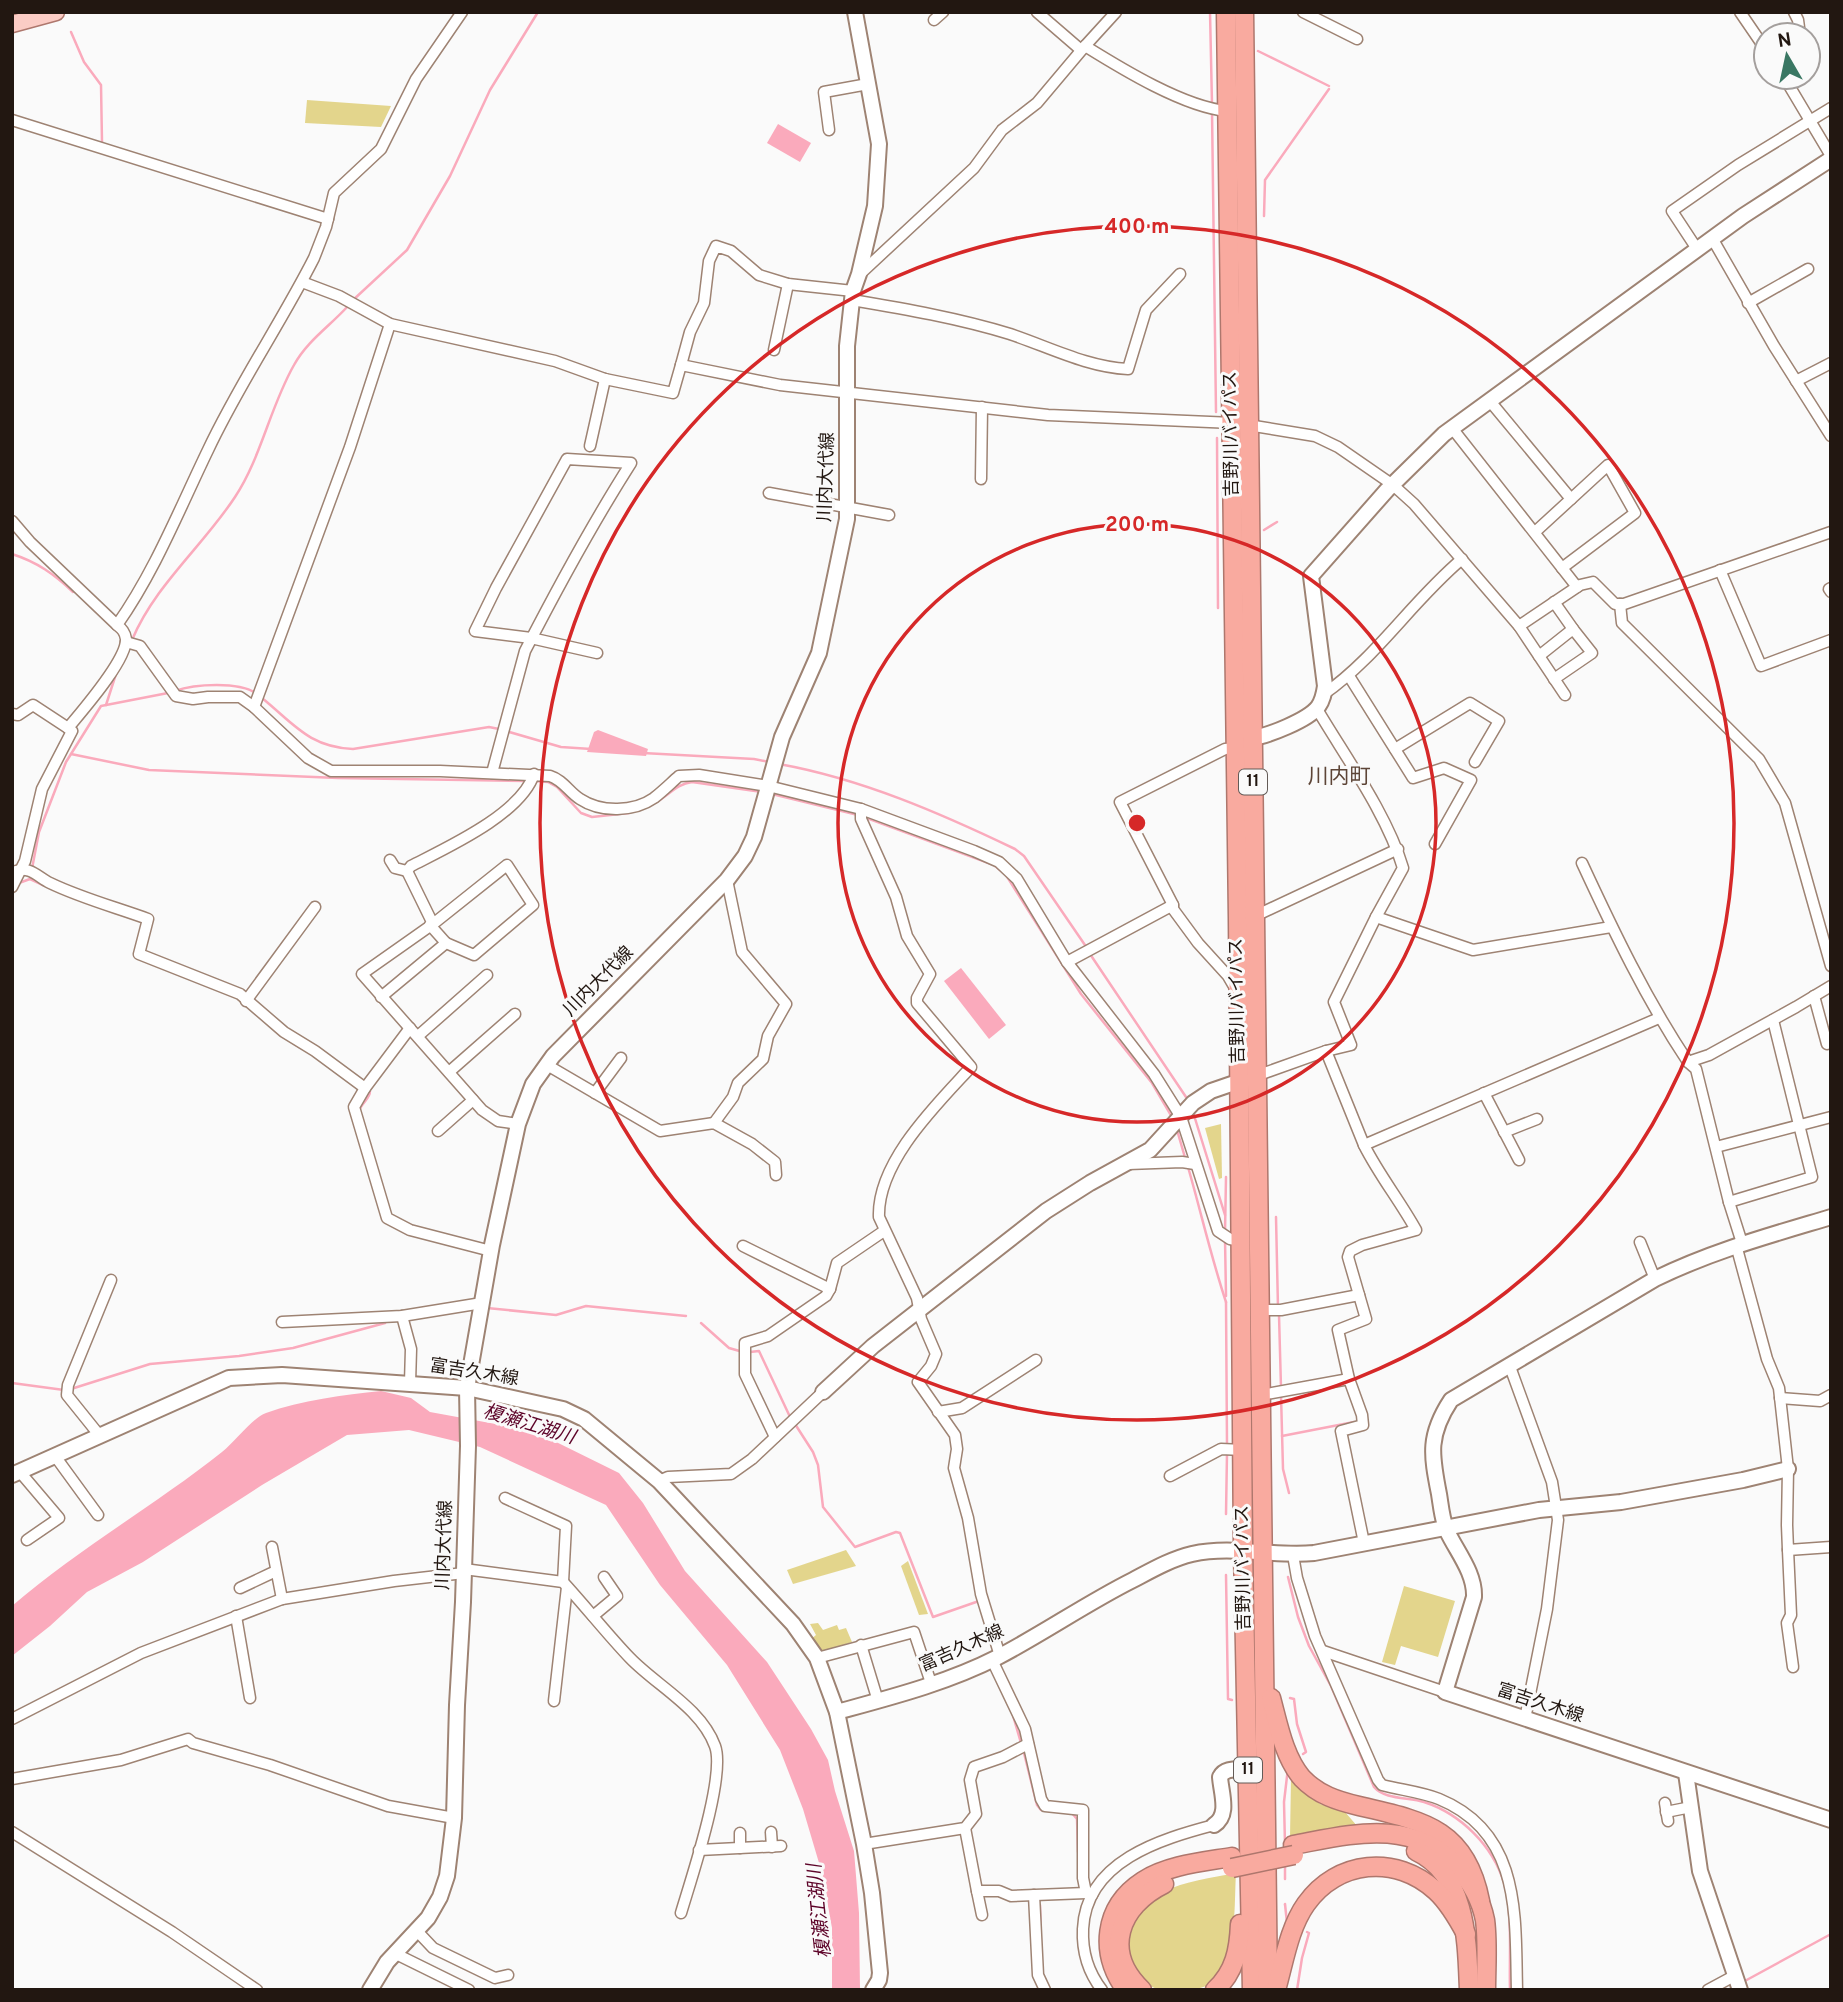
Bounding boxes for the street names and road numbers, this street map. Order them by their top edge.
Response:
street label: 吉野川バイパス [1219,371,1245,497]
street label: 川内大代線 [814,432,840,522]
road number: 11 [1239,769,1267,794]
street label: 吉野川バイパス [1225,938,1251,1064]
street label: 川内大代線 [559,942,639,1022]
street label: 富吉久木線 [428,1355,520,1391]
street label: 川内大代線 [432,1500,458,1590]
street label: 吉野川バイパス [1231,1505,1257,1631]
street label: 富吉久木線 [916,1620,1008,1678]
street label: 富吉久木線 [1494,1679,1586,1729]
road number: 11 [1234,1758,1262,1782]

